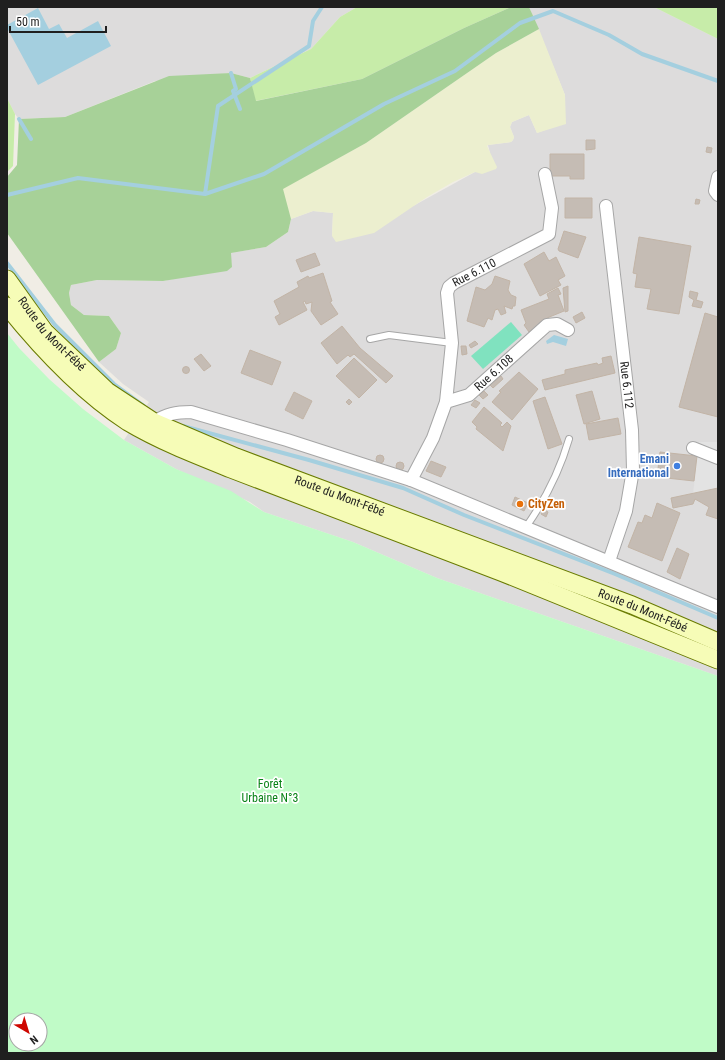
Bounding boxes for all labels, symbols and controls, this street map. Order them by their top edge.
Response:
scale bar [10,8,106,34]
text: 50 m [16,15,40,29]
street label: Rue 6.110 [450,255,499,290]
street label: Route du Mont-Fébé [15,294,89,374]
street label: Rue 6.108 [471,352,516,394]
street label: Rue 6.112 [617,360,636,409]
place label: Emani International [608,452,669,480]
marker: Emani International [672,461,682,471]
street label: Route du Mont-Fébé [293,473,387,519]
place label: CityZen [528,497,565,511]
marker: CityZen [515,499,525,509]
street label: Route du Mont-Fébé [596,586,690,635]
park label: Forêt Urbaine N°3 [242,777,298,805]
north arrow [8,1012,48,1052]
text: N [27,1032,41,1047]

